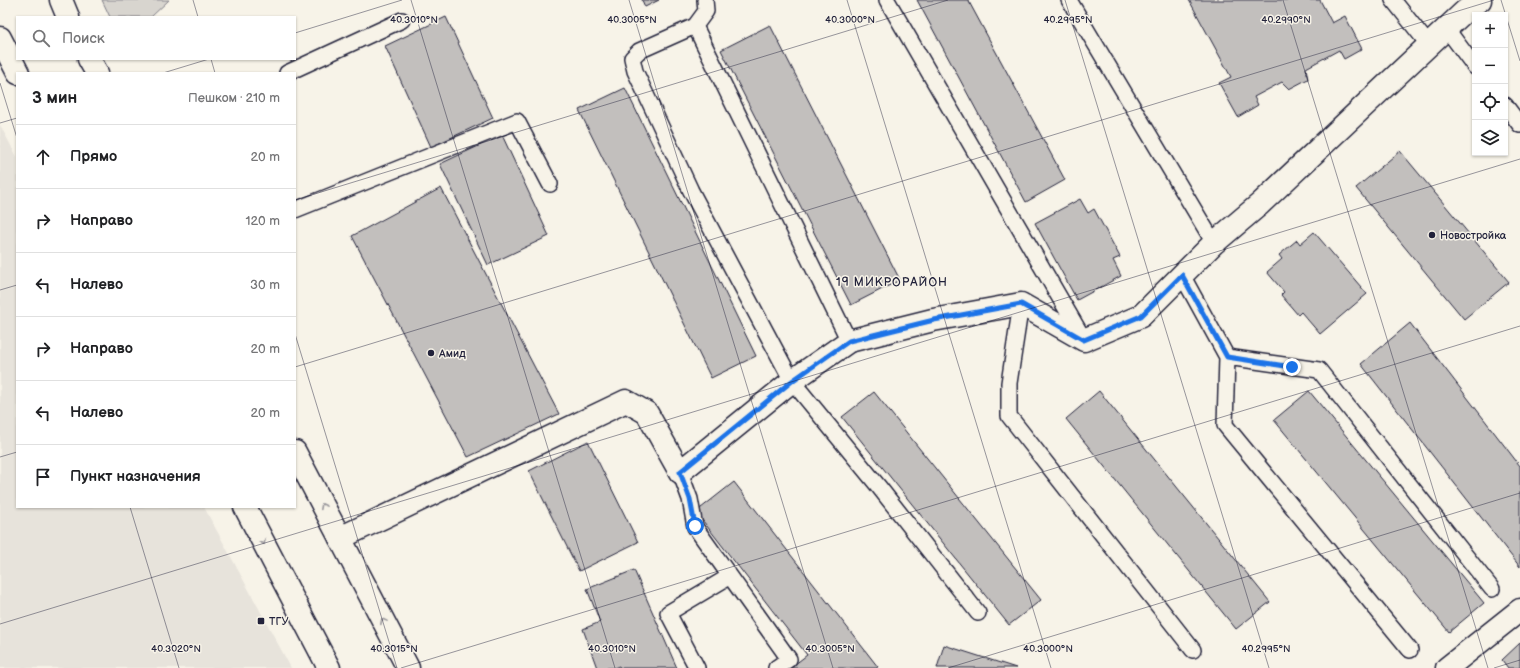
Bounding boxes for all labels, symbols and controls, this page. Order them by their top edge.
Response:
map controls [1472,12,1508,156]
button: + [1472,12,1508,48]
text: 40.3010°N [390,14,438,26]
text: 40.3005°N [607,14,657,26]
text: 40.3000°N [825,14,875,26]
text: 40.2995°N [1043,14,1093,26]
text: 40.2990°N [1261,14,1311,26]
search box [16,16,296,60]
icon: search [30,27,52,49]
text: Поиск [62,29,105,48]
button: − [1472,48,1508,84]
button: locate [1472,84,1508,120]
text: 3 мин [32,88,77,108]
text: Пешком · 210 m [188,90,280,106]
button: layers [1472,120,1508,156]
icon: ahead [32,146,54,168]
text: Прямо [70,147,117,166]
text: 20 m [250,149,280,165]
icon: right [32,210,54,232]
text: Направо [70,211,133,230]
text: 120 m [245,213,280,229]
place label: Новостройка [1440,229,1507,242]
marker: Новостройка [1427,230,1437,240]
icon: left [32,274,54,296]
text: Налево [70,275,123,294]
district label: 19 МИКРОРАЙОН [836,275,948,290]
text: 30 m [250,277,280,293]
icon: right [32,338,54,360]
text: Направо [70,339,133,358]
text: 20 m [250,341,280,357]
place label: Амид [438,347,466,360]
marker: Амид [426,348,436,358]
route end [1283,358,1301,376]
icon: left [32,402,54,424]
text: Налево [70,403,123,422]
text: 20 m [250,405,280,421]
icon: arrive [32,466,54,488]
text: Пункт назначения [70,467,201,486]
one-way arrow [320,503,328,510]
route start [686,517,704,535]
one-way arrow [258,537,265,545]
place label: ТГУ [269,615,289,628]
marker: ТГУ [256,616,266,626]
one-way arrow [380,618,388,625]
text: 40.3020°N [151,643,201,655]
text: 40.3015°N [370,643,418,655]
text: 40.3010°N [588,643,636,655]
text: 40.3005°N [805,643,855,655]
text: 40.3000°N [1023,643,1073,655]
text: 40.2995°N [1241,643,1291,655]

